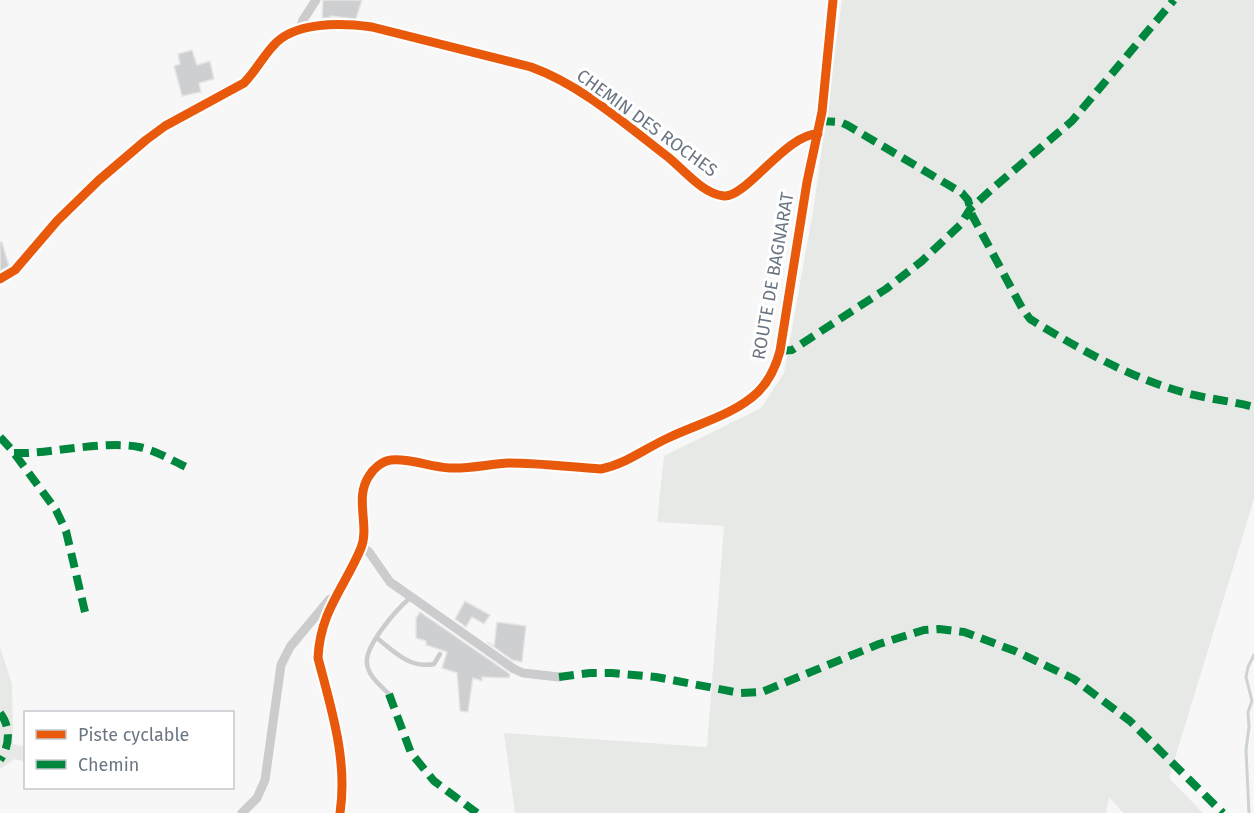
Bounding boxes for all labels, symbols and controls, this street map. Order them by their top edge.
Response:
street label: CHEMIN DES ROCHES [572,65,722,182]
street label: ROUTE DE BAGNARAT [747,190,799,361]
legend [24,711,234,789]
text: Piste cyclable [78,724,189,746]
text: Chemin [78,754,139,776]

